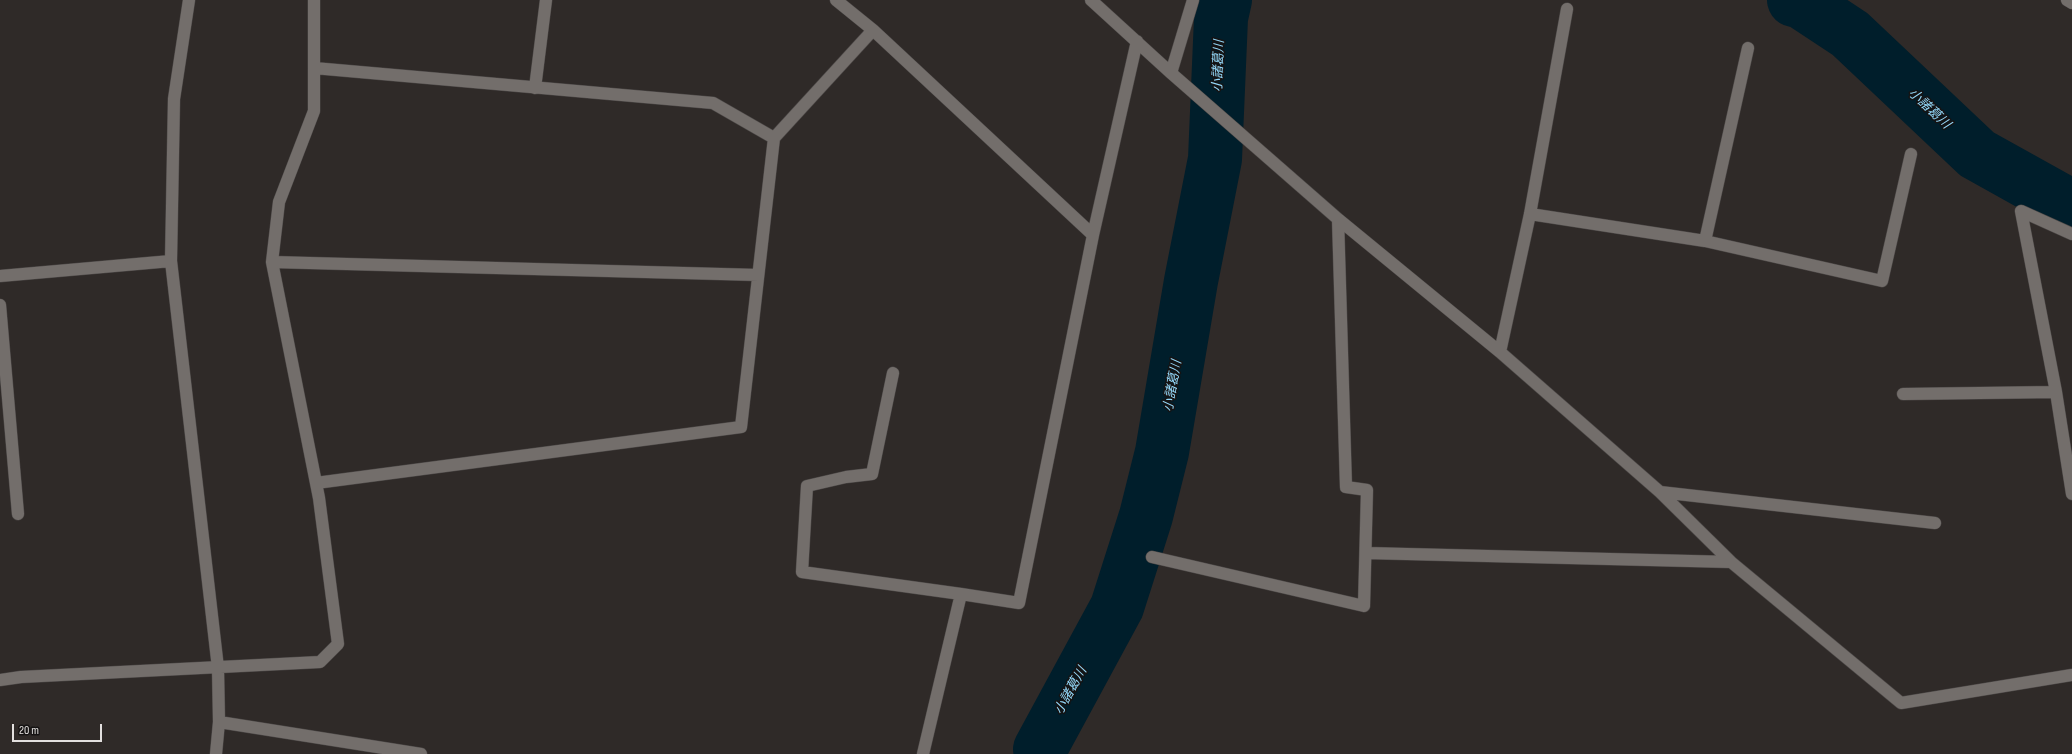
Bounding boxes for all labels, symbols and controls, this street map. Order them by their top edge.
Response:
water label: 小諸葛川 [1210,40,1228,92]
water label: 小諸葛川 [1905,86,1953,132]
water label: 小諸葛川 [1161,359,1185,413]
water label: 小諸葛川 [1052,664,1090,718]
scale bar [14,716,104,742]
text: 20 m [19,723,39,738]

